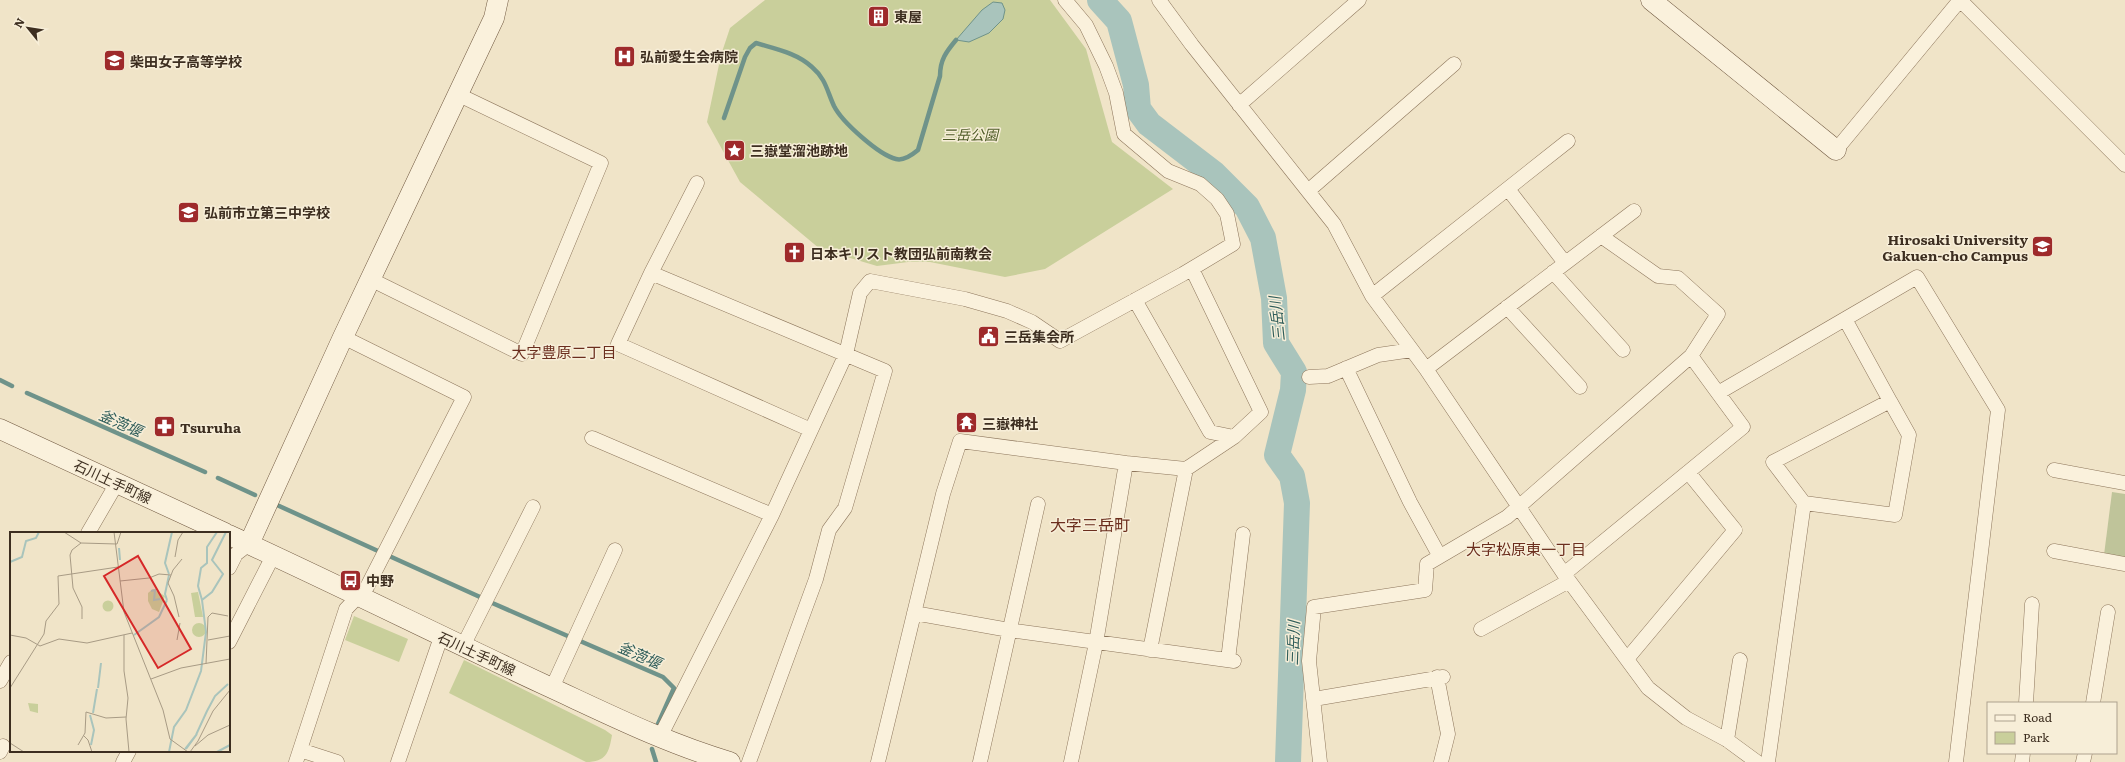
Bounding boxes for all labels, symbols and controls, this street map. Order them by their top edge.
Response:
building icon: 東屋 [865,3,891,29]
place label: 東屋 [894,6,922,26]
north arrow [8,8,48,48]
text: N [9,15,28,30]
hospital icon: 弘前愛生会病院 [612,43,638,69]
place label: 弘前愛生会病院 [640,46,738,66]
school or university icon: 柴田女子高等学校 [101,48,127,74]
place label: 柴田女子高等学校 [130,51,242,71]
park label: 三岳公園 [942,124,1000,144]
place icon: 三嶽堂溜池跡地 [721,137,747,163]
place label: 三嶽堂溜池跡地 [750,140,848,160]
school or university icon: 弘前市立第三中学校 [176,199,202,225]
place label: 弘前市立第三中学校 [204,202,330,222]
place label: Hirosaki University Gakuen-cho Campus [1882,229,2028,265]
school or university icon: Hirosaki University Gakuen-cho Campus [2030,234,2056,260]
church icon: 日本キリスト教団弘前南教会 [782,240,808,266]
place label: 日本キリスト教団弘前南教会 [810,243,992,263]
water label: 三岳川 [1262,293,1290,343]
public building icon: 三岳集会所 [976,323,1002,349]
place label: 三岳集会所 [1004,326,1074,346]
district label: 大字豊原二丁目 [511,340,617,363]
water label: 釜萢堰 [96,402,149,443]
temple icon: 三嶽神社 [954,410,980,436]
place label: 三嶽神社 [982,413,1038,433]
pharmacy icon: Tsuruha [152,414,178,440]
place label: Tsuruha [180,417,242,437]
street label: 石川土手町線 [71,454,155,508]
district label: 大字三岳町 [1050,512,1130,536]
inset map [10,532,230,752]
district label: 大字松原東一丁目 [1466,537,1586,560]
bus stop icon: 中野 [338,567,364,593]
place label: 中野 [366,570,394,590]
water label: 三岳川 [1280,618,1304,666]
street label: 石川土手町線 [435,626,519,680]
water label: 釜萢堰 [615,634,668,675]
legend [1987,702,2117,754]
text: Road [2023,708,2053,726]
text: Park [2023,728,2050,746]

